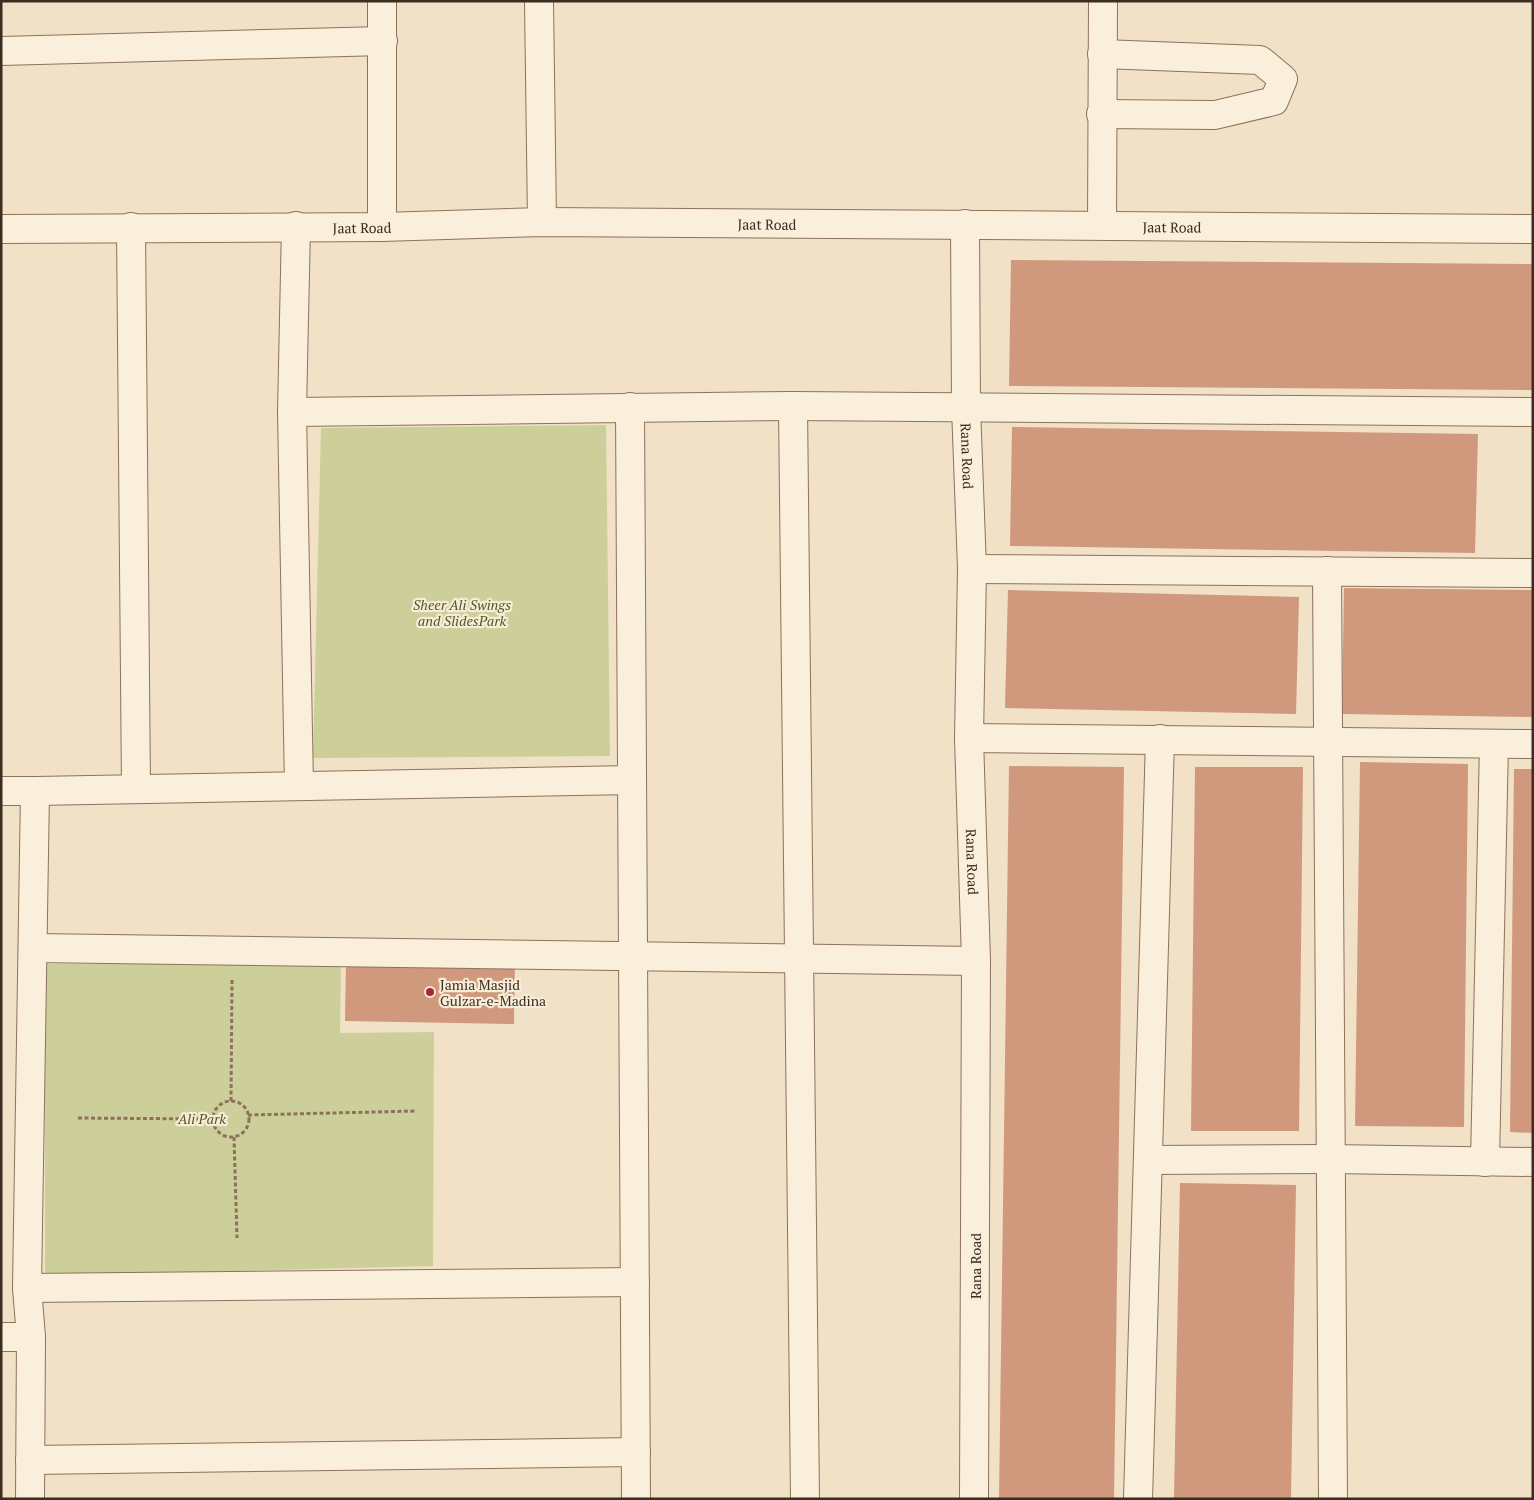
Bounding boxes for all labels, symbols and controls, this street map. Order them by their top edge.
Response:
street label: Jaat Road [737,214,797,233]
street label: Jaat Road [333,217,392,237]
street label: Jaat Road [1142,217,1202,236]
street label: Rana Road [957,423,979,490]
park label: Sheer Ali Swings and SlidesPark [413,595,511,630]
street label: Rana Road [962,828,983,895]
place label: Jamia Masjid Gulzar-e-Madina [440,975,546,1010]
marker: Jamia Masjid Gulzar-e-Madina [424,986,436,998]
park label: Ali Park [177,1109,226,1128]
street label: Rana Road [966,1233,985,1299]

